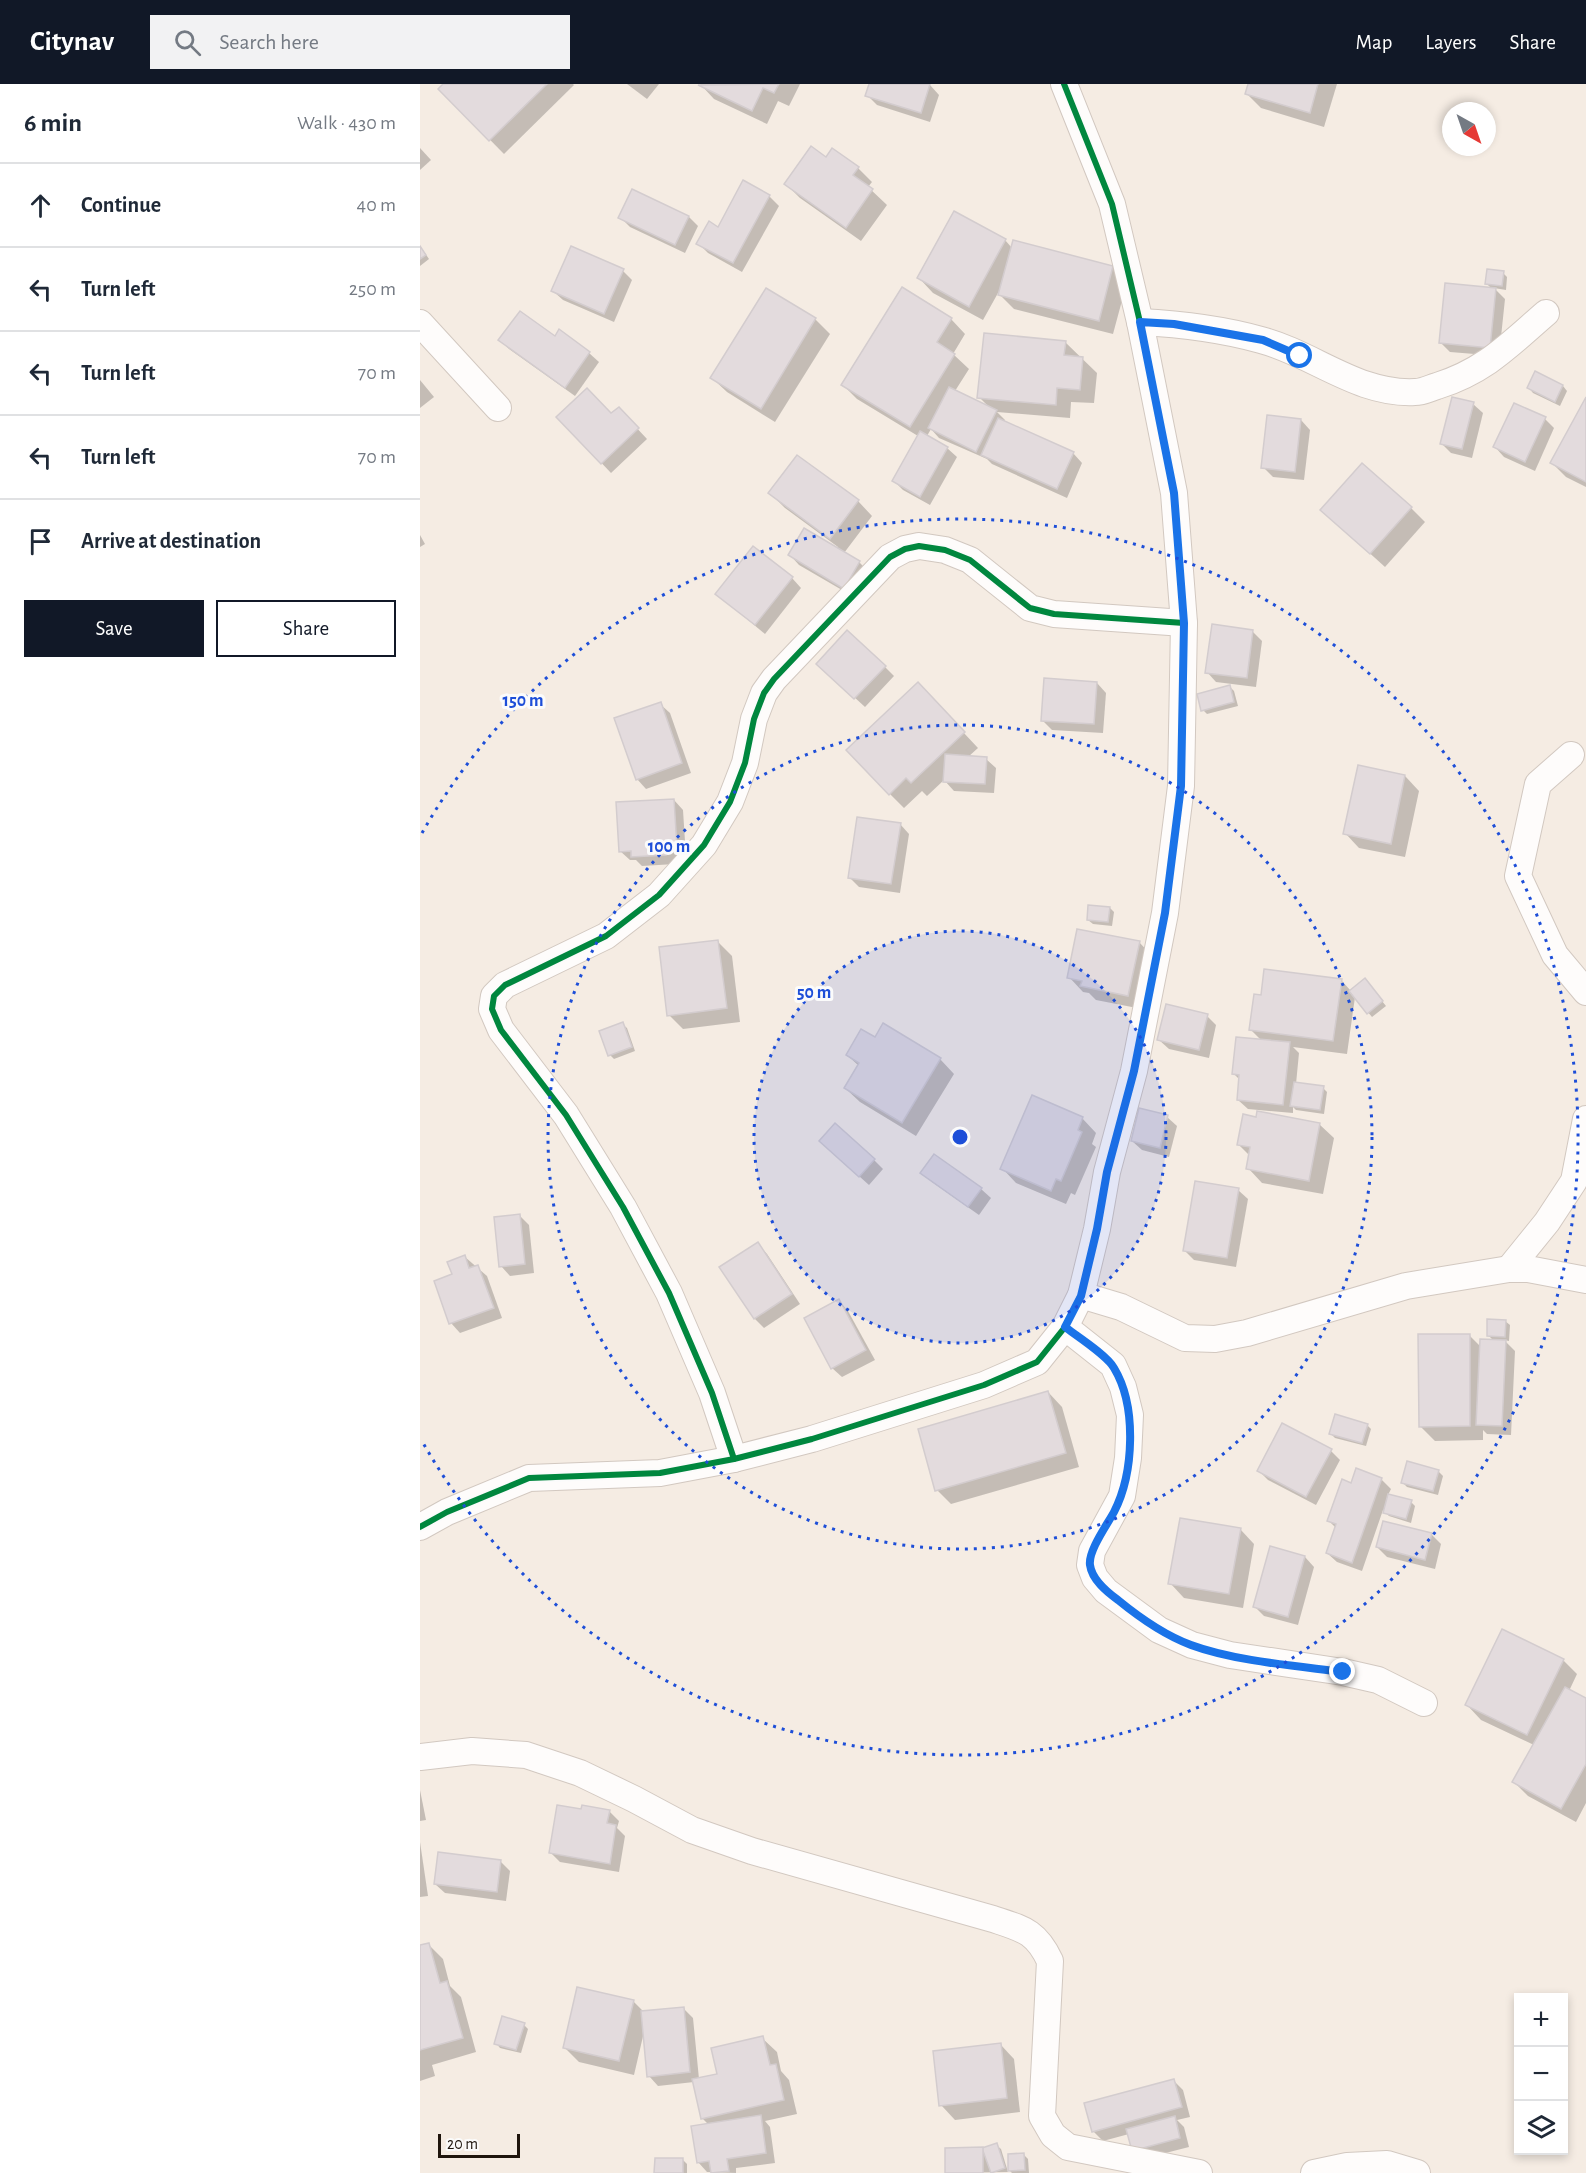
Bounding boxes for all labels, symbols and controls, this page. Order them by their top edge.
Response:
search box [150,15,570,69]
icon: search [171,26,204,59]
text: Citynav [30,28,114,56]
text: Search here [219,31,319,53]
text: Map [1356,32,1392,53]
text: Layers [1425,32,1476,53]
text: Share [1509,32,1556,53]
north arrow [1442,102,1496,156]
text: 6 min [24,110,82,136]
text: Walk · 430 m [297,113,396,133]
icon: ahead [24,189,57,222]
text: Continue [81,194,161,216]
text: 40 m [357,195,396,215]
icon: left [24,273,57,306]
text: Turn left [81,278,155,300]
text: 250 m [349,279,396,299]
route start [1286,342,1312,368]
icon: left [24,357,57,390]
text: Turn left [81,362,155,384]
text: 70 m [358,363,396,383]
icon: left [24,441,57,474]
text: Turn left [81,446,155,468]
text: 70 m [358,447,396,467]
icon: arrive [24,525,57,558]
text: Arrive at destination [81,530,261,552]
button: Save [24,600,204,657]
button: Share [216,600,396,657]
text: 150 m [503,692,543,710]
text: 100 m [648,838,690,856]
text: 50 m [797,984,831,1002]
centre of rings [950,1127,970,1147]
route end [1329,1658,1355,1684]
map controls [1514,1993,1568,2155]
button: + [1514,1993,1568,2047]
button: − [1514,2047,1568,2101]
button: layers [1514,2101,1568,2155]
scale bar [438,2131,520,2158]
text: 20 m [447,2136,478,2152]

